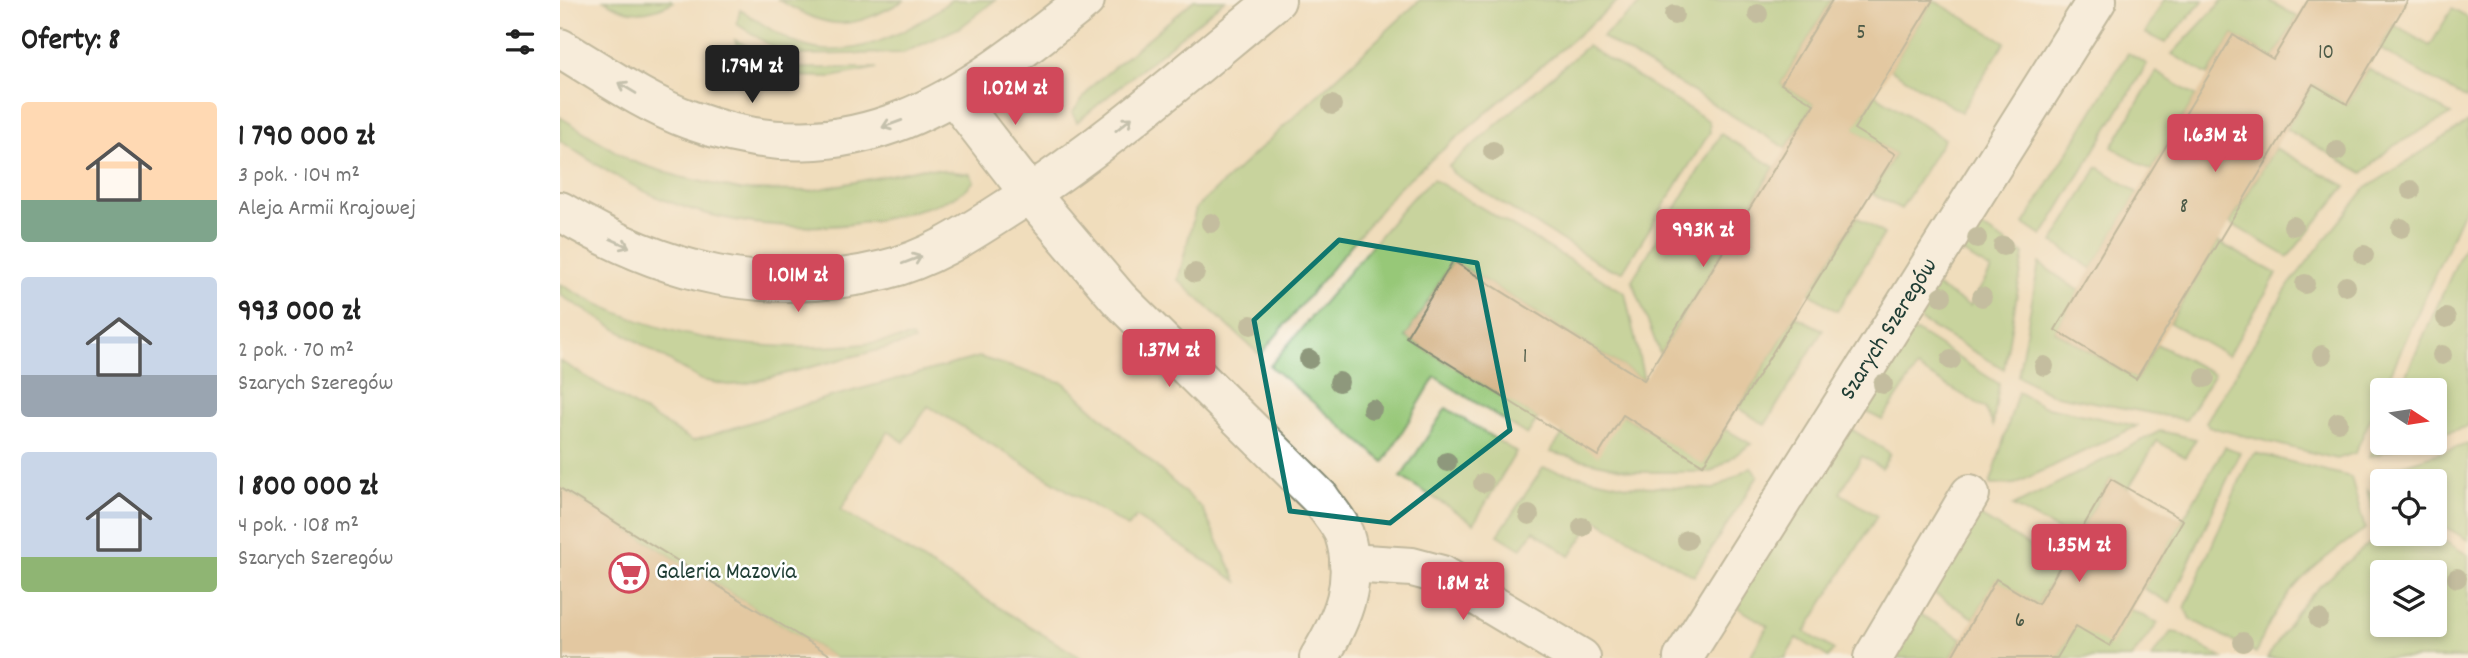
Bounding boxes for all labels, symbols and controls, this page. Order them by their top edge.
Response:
house number: 5 [1856,19,1866,49]
text: Oferty: 8 [21,21,120,64]
icon: filters [501,23,539,61]
house number: 10 [2318,39,2334,69]
pin: 1.79M zł [680,46,824,105]
text: 1.79M zł [721,51,783,84]
pin: 1.02M zł [943,68,1087,127]
text: 1.02M zł [983,73,1047,106]
one-way arrow [618,81,638,95]
pin: 1.63M zł [2143,114,2287,174]
text: 1 790 000 zł [238,117,375,160]
one-way arrow [1114,117,1133,132]
one-way arrow [881,119,903,132]
text: 1.63M zł [2183,120,2247,153]
icon: home [77,130,161,214]
text: 3 pok. · 104 m² [238,160,360,193]
text: Aleja Armii Krajowej [238,193,416,226]
house number: 8 [2180,193,2188,223]
pin: 993K zł [1638,210,1768,269]
text: 993K zł [1672,215,1734,248]
one-way arrow [609,237,630,250]
street label: Szarych Szeregów [1832,252,1947,407]
one-way arrow [900,253,922,266]
pin: 1.01M zł [726,254,870,314]
text: 1.01M zł [768,260,828,293]
text: 993 000 zł [238,292,361,335]
icon: home [77,305,161,389]
pin: 1.37M zł [1097,330,1241,389]
text: 2 pok. · 70 m² [238,335,354,368]
text: 1.37M zł [1138,335,1200,368]
house number: 1 [1523,343,1527,373]
text: Szarych Szeregów [238,368,393,401]
north arrow [2370,378,2446,455]
map controls [2370,378,2447,637]
text: 1 800 000 zł [238,467,378,510]
button: locate [2370,469,2447,546]
icon: home [77,480,161,564]
text: 4 pok. · 108 m² [238,510,359,543]
pin: 1.35M zł [2007,524,2151,584]
text: 1.35M zł [2047,530,2111,563]
text: Szarych Szeregów [238,543,393,576]
supermarket icon: Galeria Mazovia [608,552,650,594]
place label: Galeria Mazovia [656,556,797,590]
button: layers [2370,560,2447,637]
pin: 1.8M zł [1398,562,1528,622]
text: 1.8M zł [1437,568,1489,601]
house number: 6 [2015,607,2025,637]

